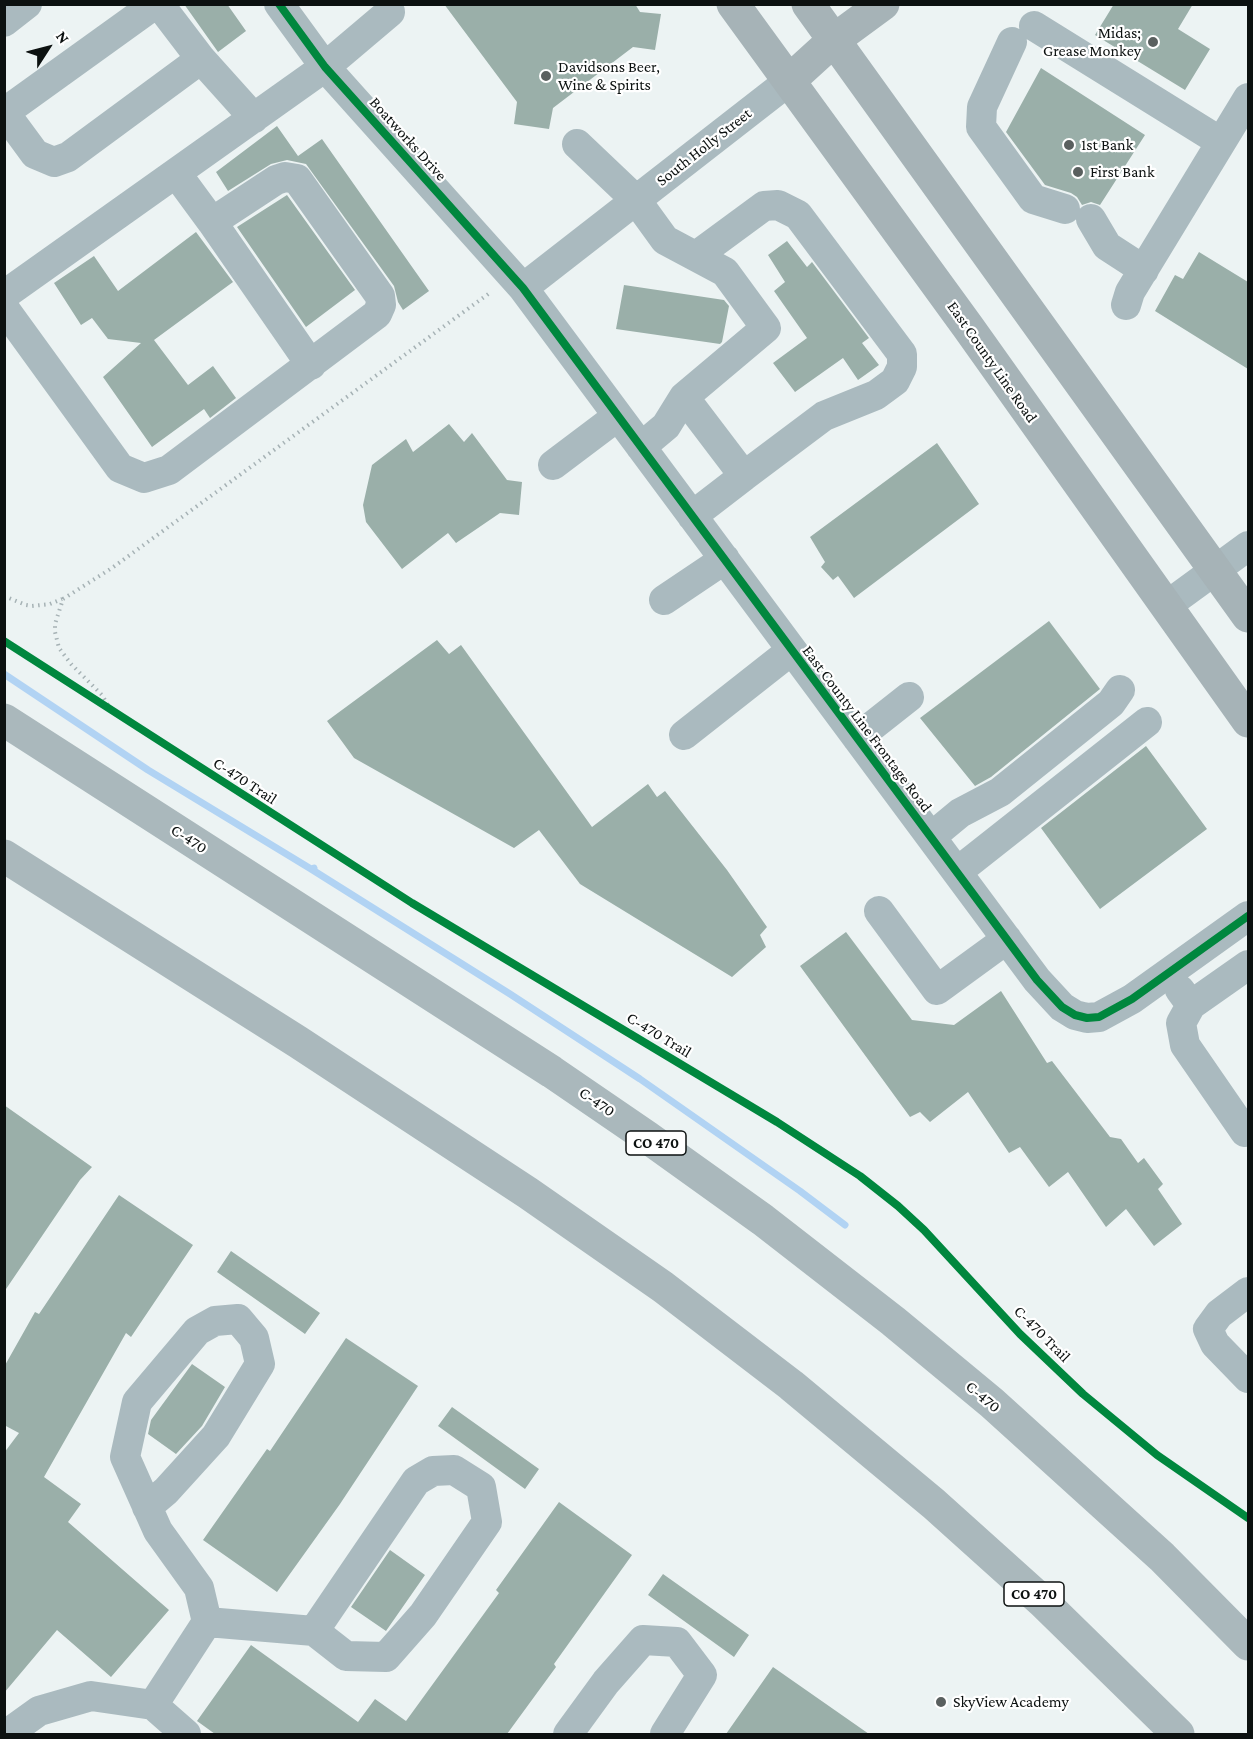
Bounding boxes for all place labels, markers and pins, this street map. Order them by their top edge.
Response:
place label: Midas; Grease Monkey [1043,23,1141,61]
marker: Midas; Grease Monkey [1146,35,1160,49]
place label: Davidsons Beer, Wine & Spirits [558,57,660,95]
marker: Davidsons Beer, Wine & Spirits [539,69,553,83]
place label: 1st Bank [1081,135,1133,155]
marker: 1st Bank [1062,138,1076,152]
place label: First Bank [1090,162,1155,182]
marker: First Bank [1071,165,1085,179]
place label: SkyView Academy [953,1692,1069,1712]
marker: SkyView Academy [934,1695,948,1709]

